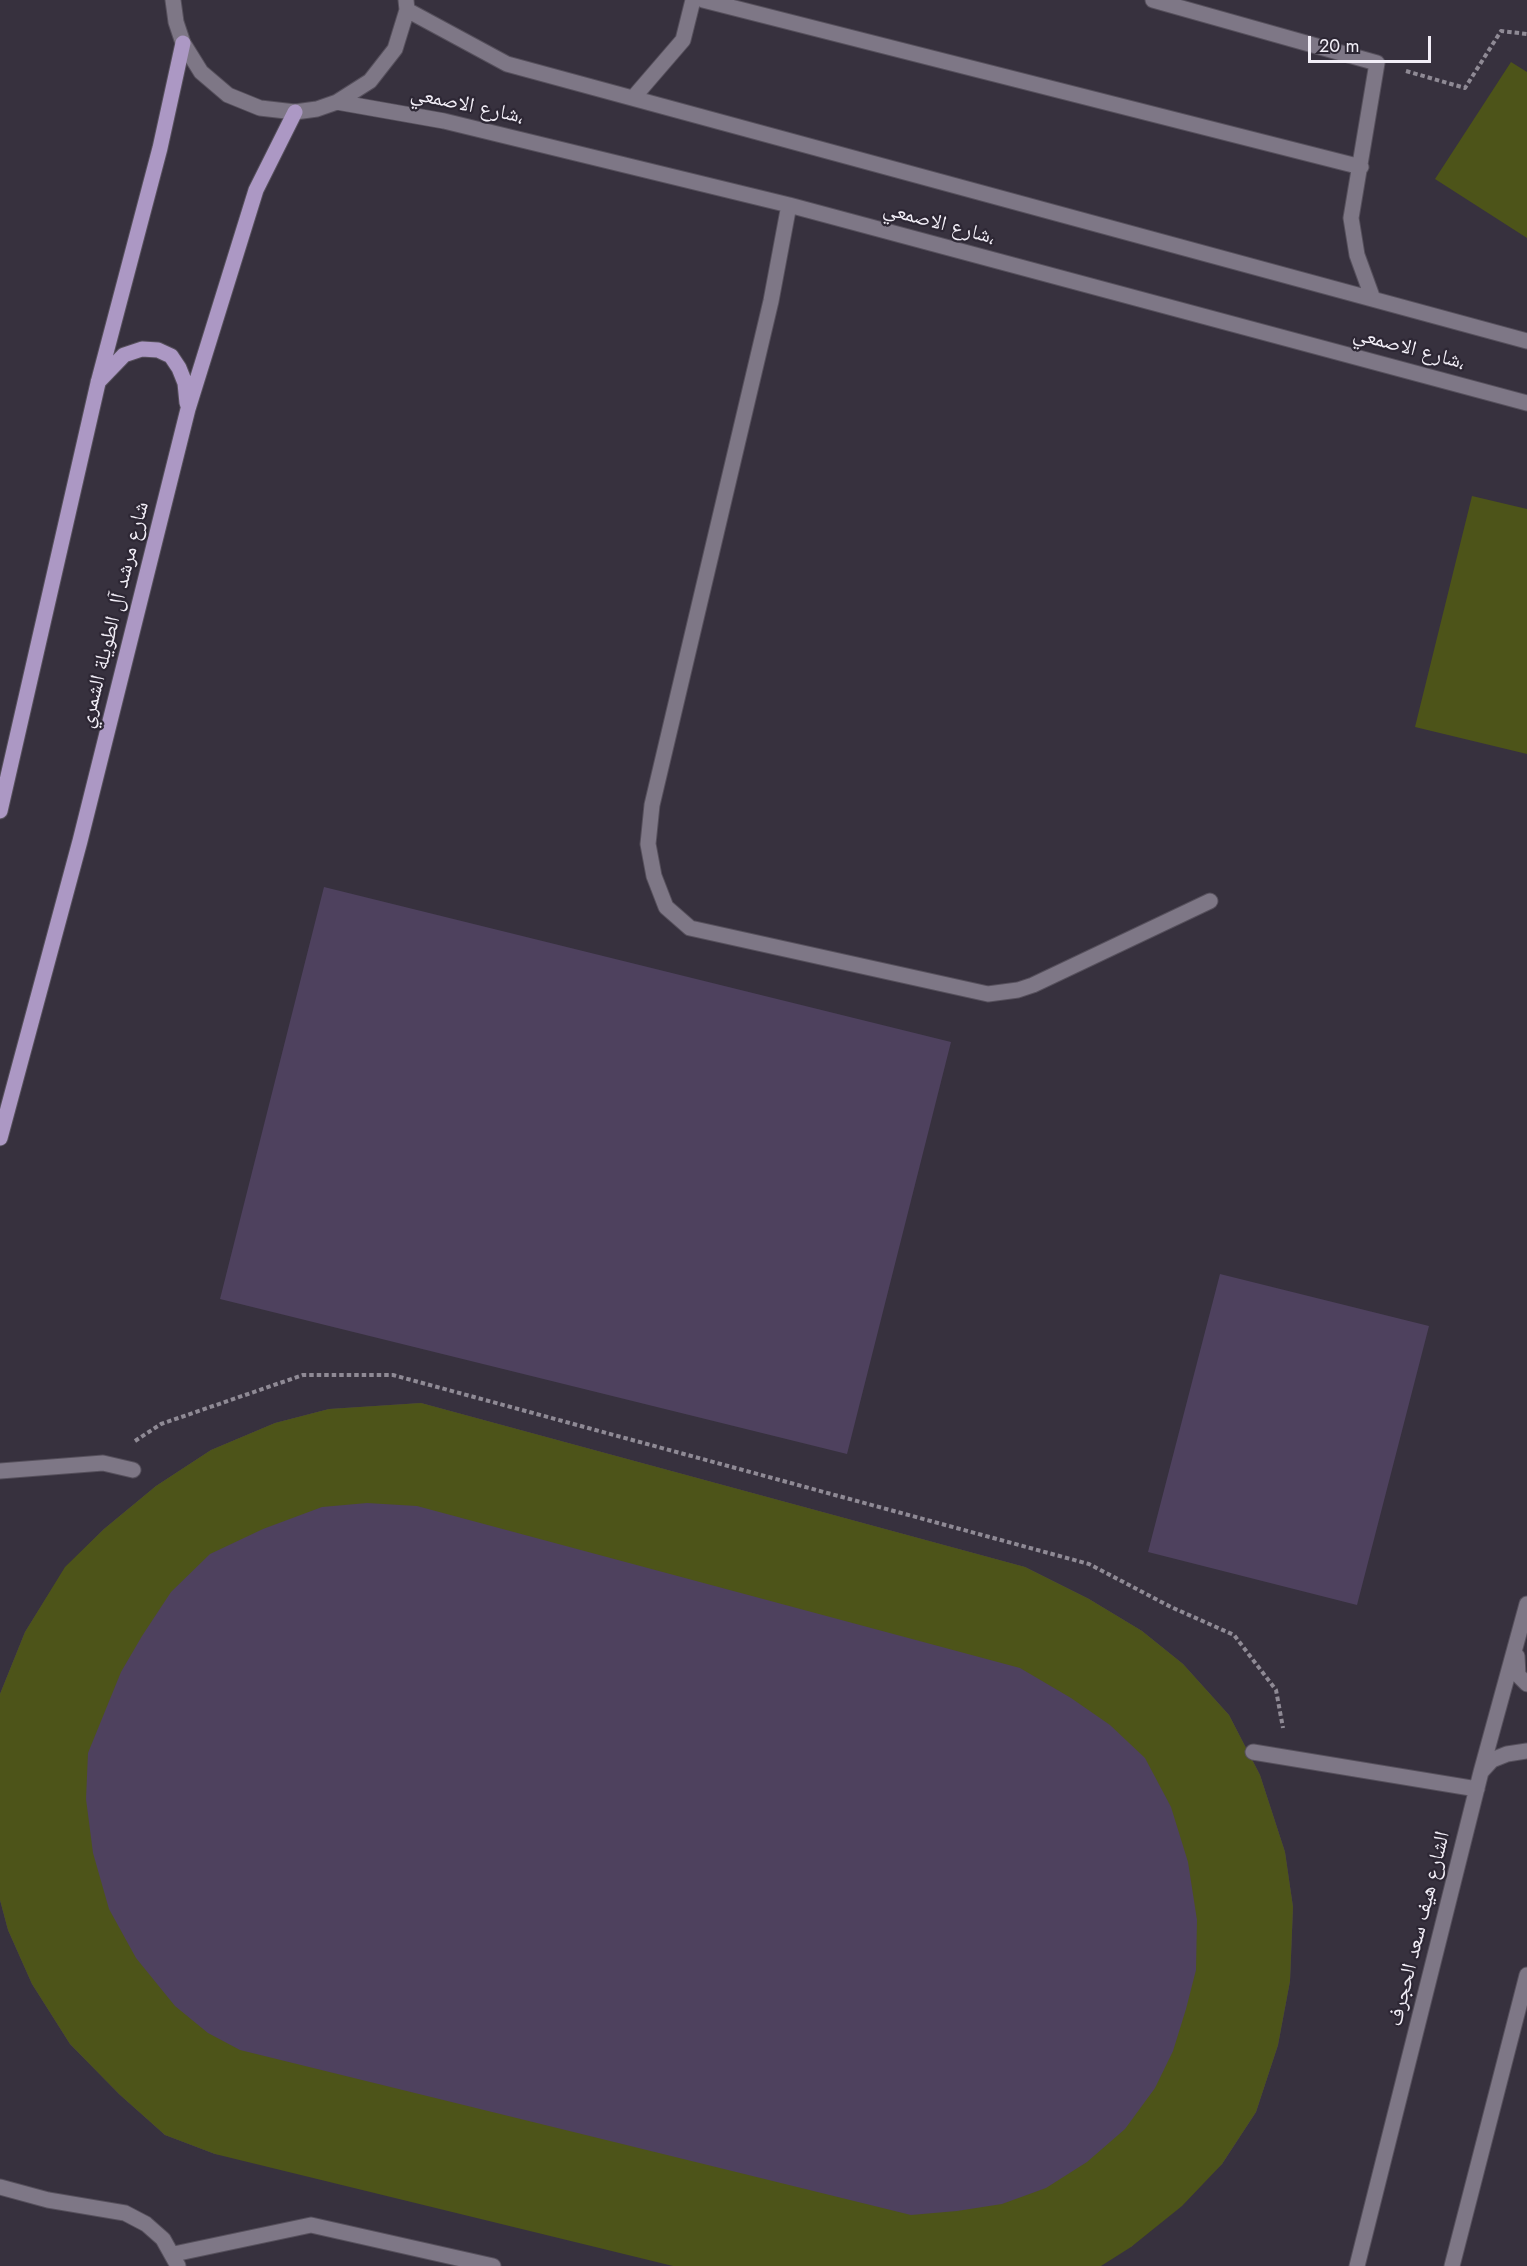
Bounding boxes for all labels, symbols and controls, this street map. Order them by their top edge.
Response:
scale bar [1311,24,1434,62]
text: 20 m [1319,33,1359,59]
street label: شارع الاصمعي، [408,82,526,130]
street label: شارع الاصمعي، [880,197,998,251]
street label: شارع الاصمعي، [1350,322,1468,376]
street label: شارع مرشد آل الطويلة الشمري [75,499,155,731]
street label: الشارع هيف سعد الحجرف [1384,1829,1456,2029]

